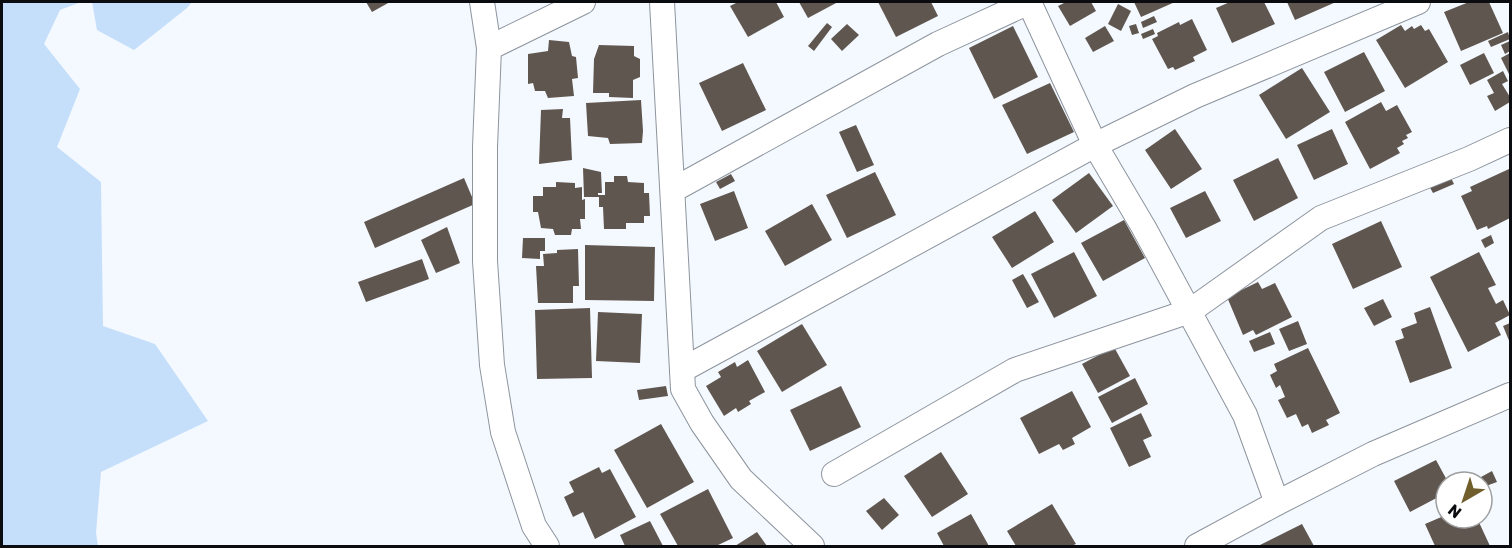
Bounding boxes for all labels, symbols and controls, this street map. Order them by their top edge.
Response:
north arrow [1434,470,1494,530]
text: N [1444,500,1465,522]

